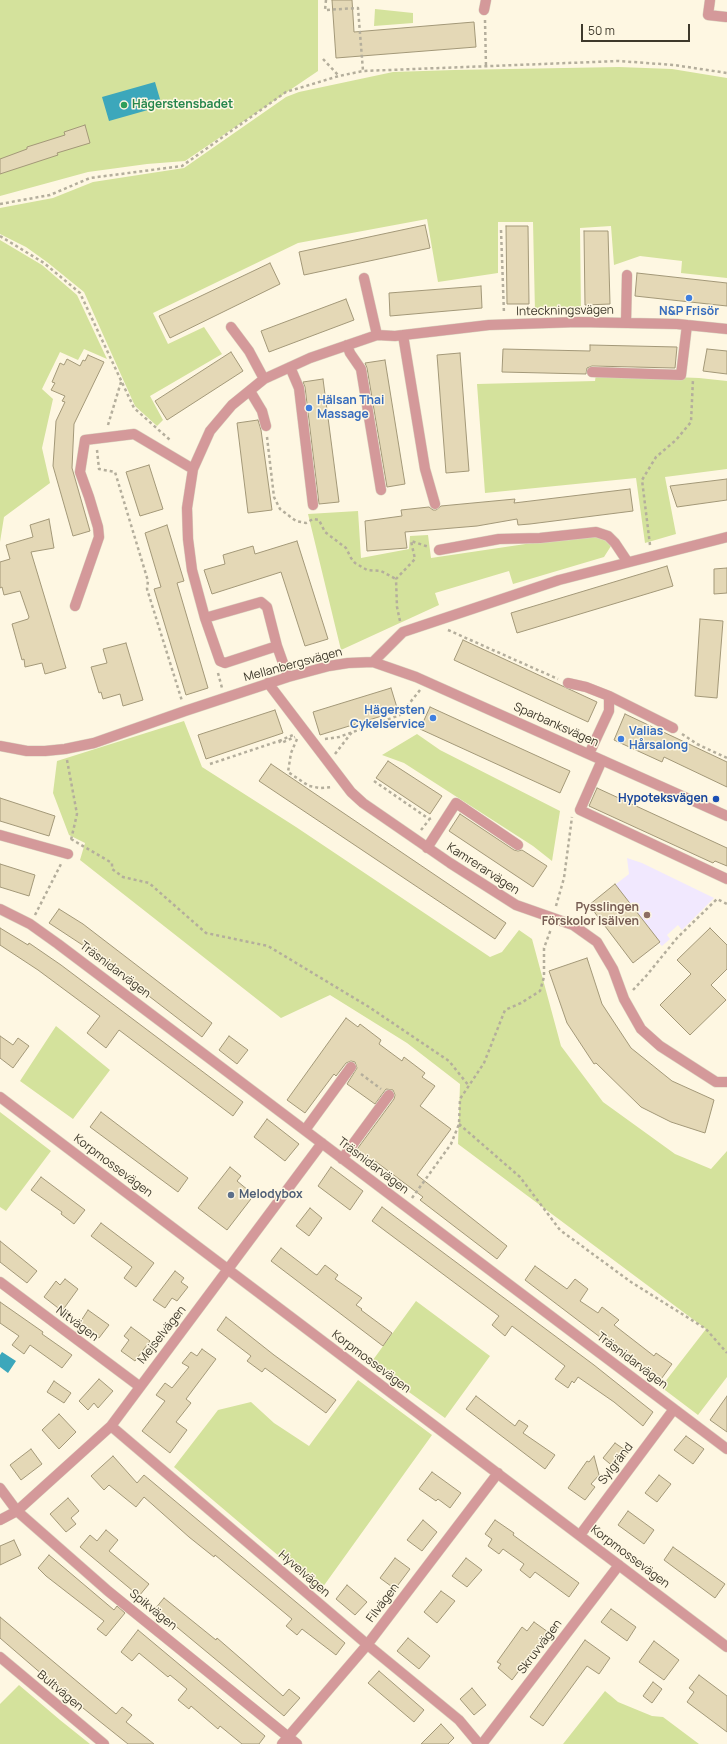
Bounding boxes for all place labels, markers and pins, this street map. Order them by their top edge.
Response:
place label: Hägerstensbadet [132,98,233,112]
marker: Hägerstensbadet [119,100,129,110]
marker: N&P Frisör [684,293,694,303]
place label: N&P Frisör [659,305,719,319]
place label: Hälsan Thai Massage [317,394,384,422]
marker: Hälsan Thai Massage [304,403,314,413]
place label: Hägersten Cykelservice [350,704,425,732]
marker: Hägersten Cykelservice [428,713,438,723]
place label: Valias Hårsalong [629,725,688,753]
marker: Valias Hårsalong [616,734,626,744]
place label: Hypoteksvägen [618,792,708,806]
marker: Hypoteksvägen [711,794,721,804]
place label: Pysslingen Förskolor Isälven [542,901,639,929]
marker: Pysslingen Förskolor Isälven [642,910,652,920]
place label: Melodybox [239,1188,303,1202]
marker: Melodybox [226,1190,236,1200]

